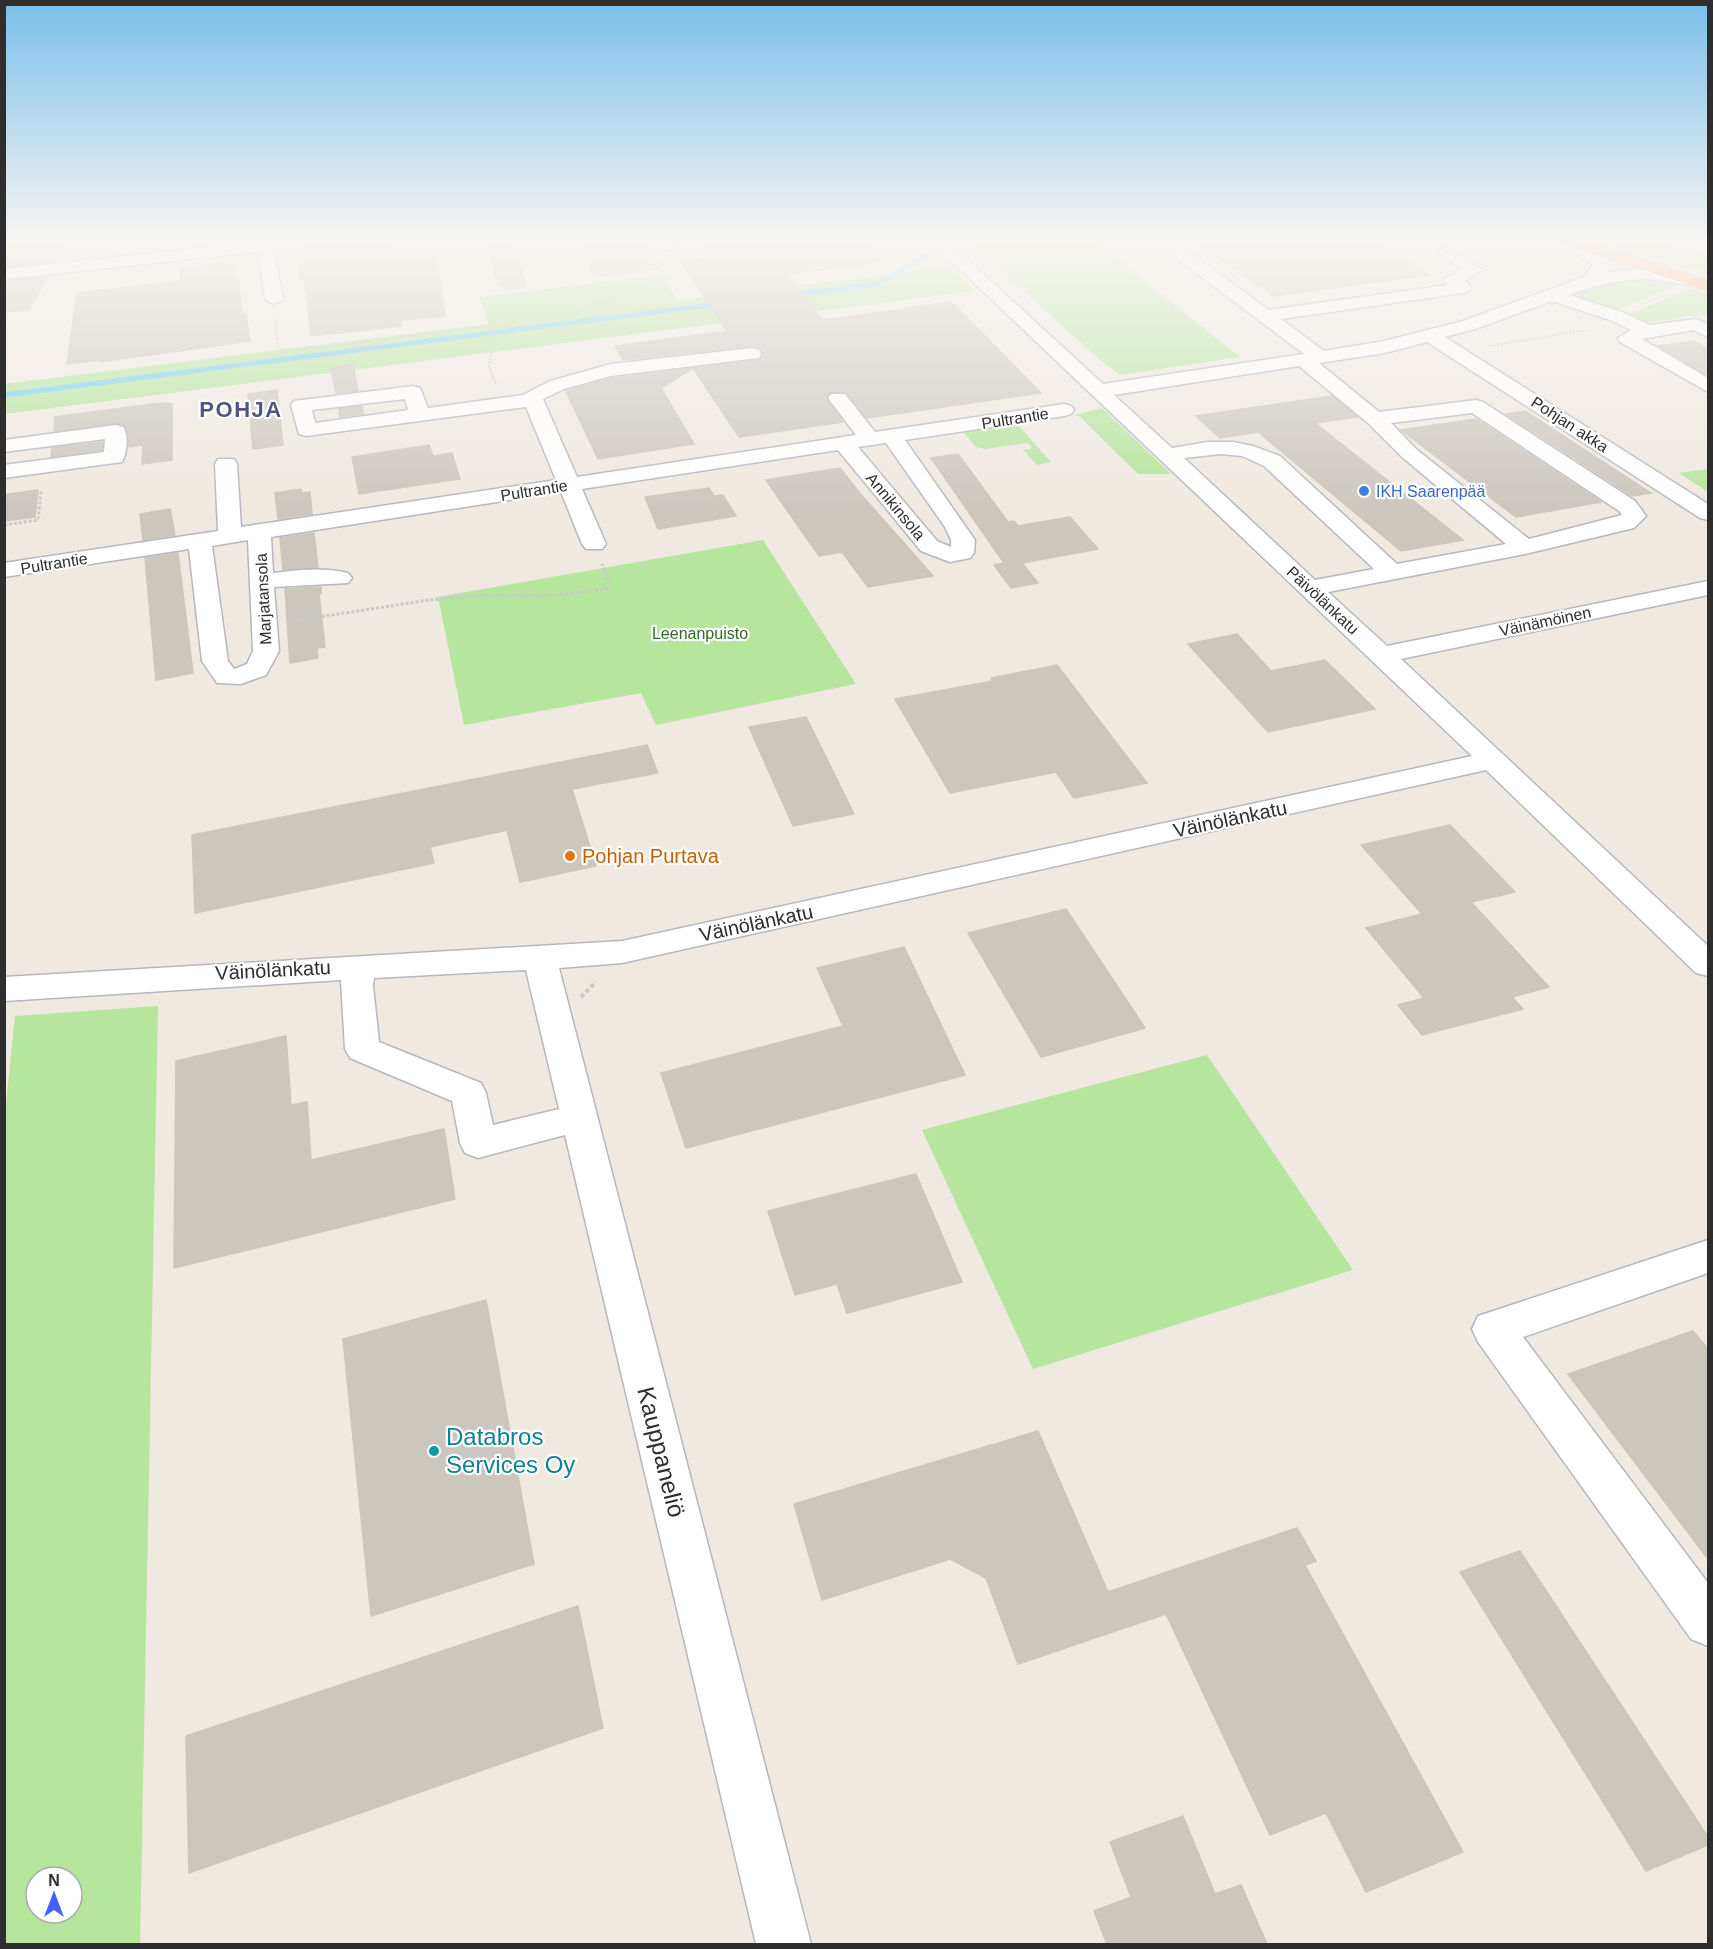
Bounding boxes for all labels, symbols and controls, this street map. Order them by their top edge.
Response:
street label: Pohjan akka [1528,393,1611,456]
district label: POHJA [199,397,283,422]
street label: Pultrantie [980,405,1050,432]
street label: Annikinsola [863,470,928,543]
street label: Pultrantie [499,477,569,504]
place label: IKH Saarenpää [1376,483,1486,500]
marker: IKH Saarenpää [1357,484,1371,498]
street label: Pultrantie [19,550,89,577]
street label: Marjatansola [253,553,274,645]
street label: Päivölänkatu [1283,563,1362,638]
street label: Väinämöinen [1498,603,1593,640]
park label: Leenanpuisto [652,625,748,642]
street label: Väinölänkatu [1171,796,1289,842]
place label: Pohjan Purtava [582,845,720,867]
marker: Pohjan Purtava [563,849,577,863]
street label: Väinölänkatu [697,900,815,946]
street label: Väinölänkatu [215,956,331,984]
street label: Kauppaneliö [632,1384,691,1520]
place label: Databros Services Oy [446,1423,575,1478]
marker: Databros Services Oy [427,1444,441,1458]
north arrow [24,1865,84,1925]
text: N [48,1872,60,1889]

